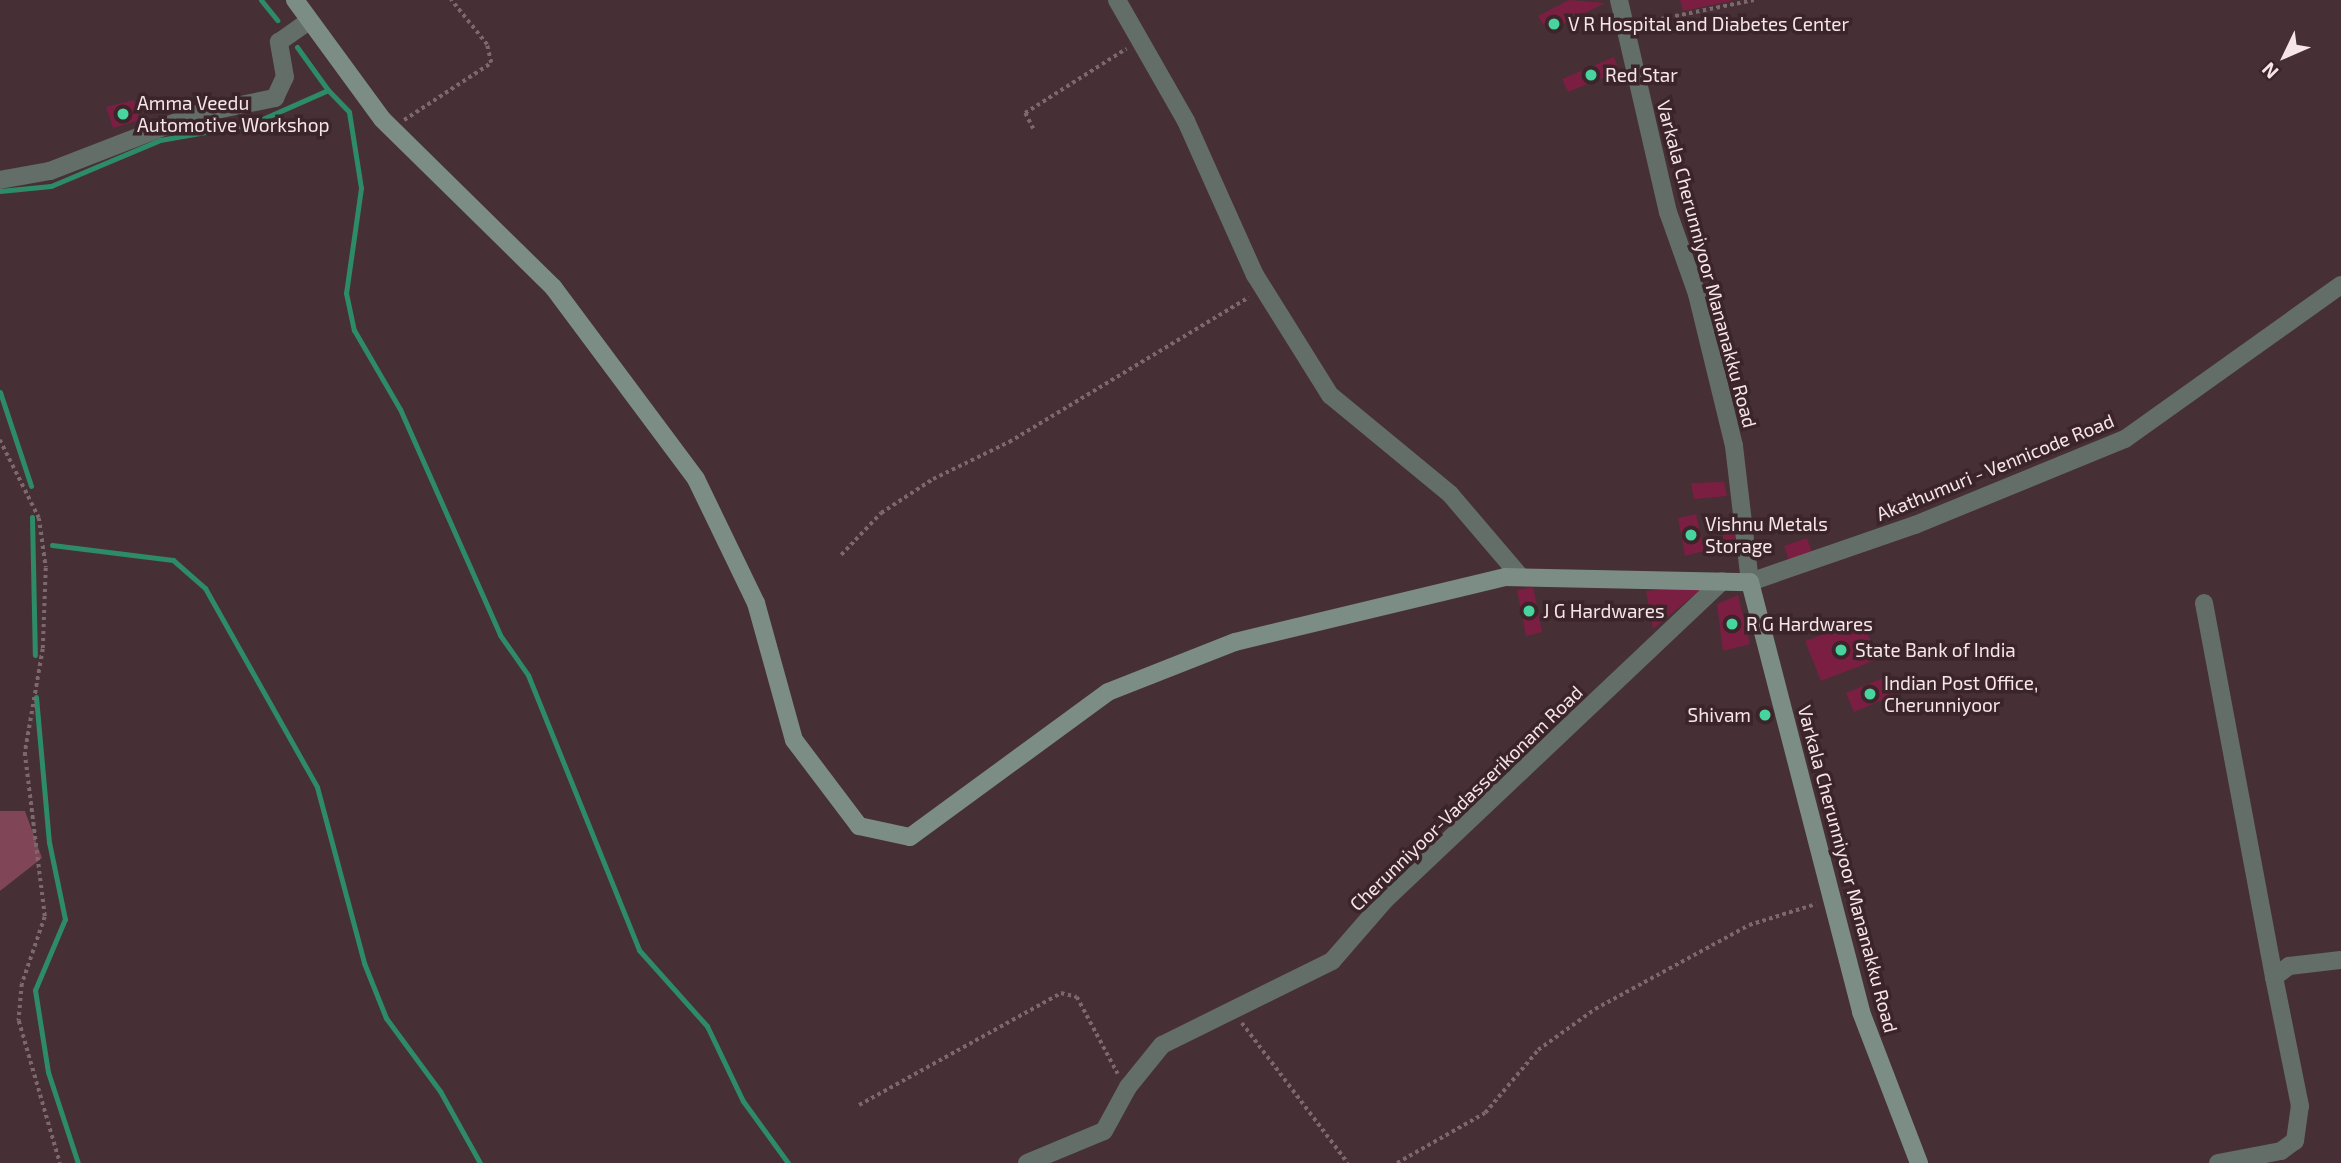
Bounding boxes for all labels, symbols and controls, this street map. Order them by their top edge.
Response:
place label: V R Hospital and Diabetes Center [1568,13,1850,35]
marker: V R Hospital and Diabetes Center [1546,16,1562,32]
north arrow [2250,21,2320,91]
text: N [2256,58,2283,84]
place label: Red Star [1605,64,1678,86]
marker: Red Star [1583,67,1599,83]
place label: Amma Veedu Automotive Workshop [137,92,330,136]
street label: Varkala Cherunniyoor Mananakku Road [1652,98,1762,430]
marker: Amma Veedu Automotive Workshop [115,106,131,122]
street label: Akathumuri - Vennicode Road [1873,409,2117,525]
place label: Vishnu Metals Storage [1705,513,1828,557]
marker: Vishnu Metals Storage [1683,527,1699,543]
place label: J G Hardwares [1543,600,1665,622]
marker: J G Hardwares [1521,603,1537,619]
place label: R G Hardwares [1746,613,1873,635]
marker: R G Hardwares [1724,616,1740,632]
place label: State Bank of India [1855,639,2016,661]
marker: State Bank of India [1833,642,1849,658]
place label: Indian Post Office, Cherunniyoor [1884,672,2038,716]
street label: Cherunniyoor-Vadasserikonam Road [1345,681,1587,915]
marker: Indian Post Office, Cherunniyoor [1862,686,1878,702]
street label: Varkala Cherunniyoor Mananakku Road [1793,703,1903,1035]
place label: Shivam [1688,704,1751,726]
marker: Shivam [1757,707,1773,723]

